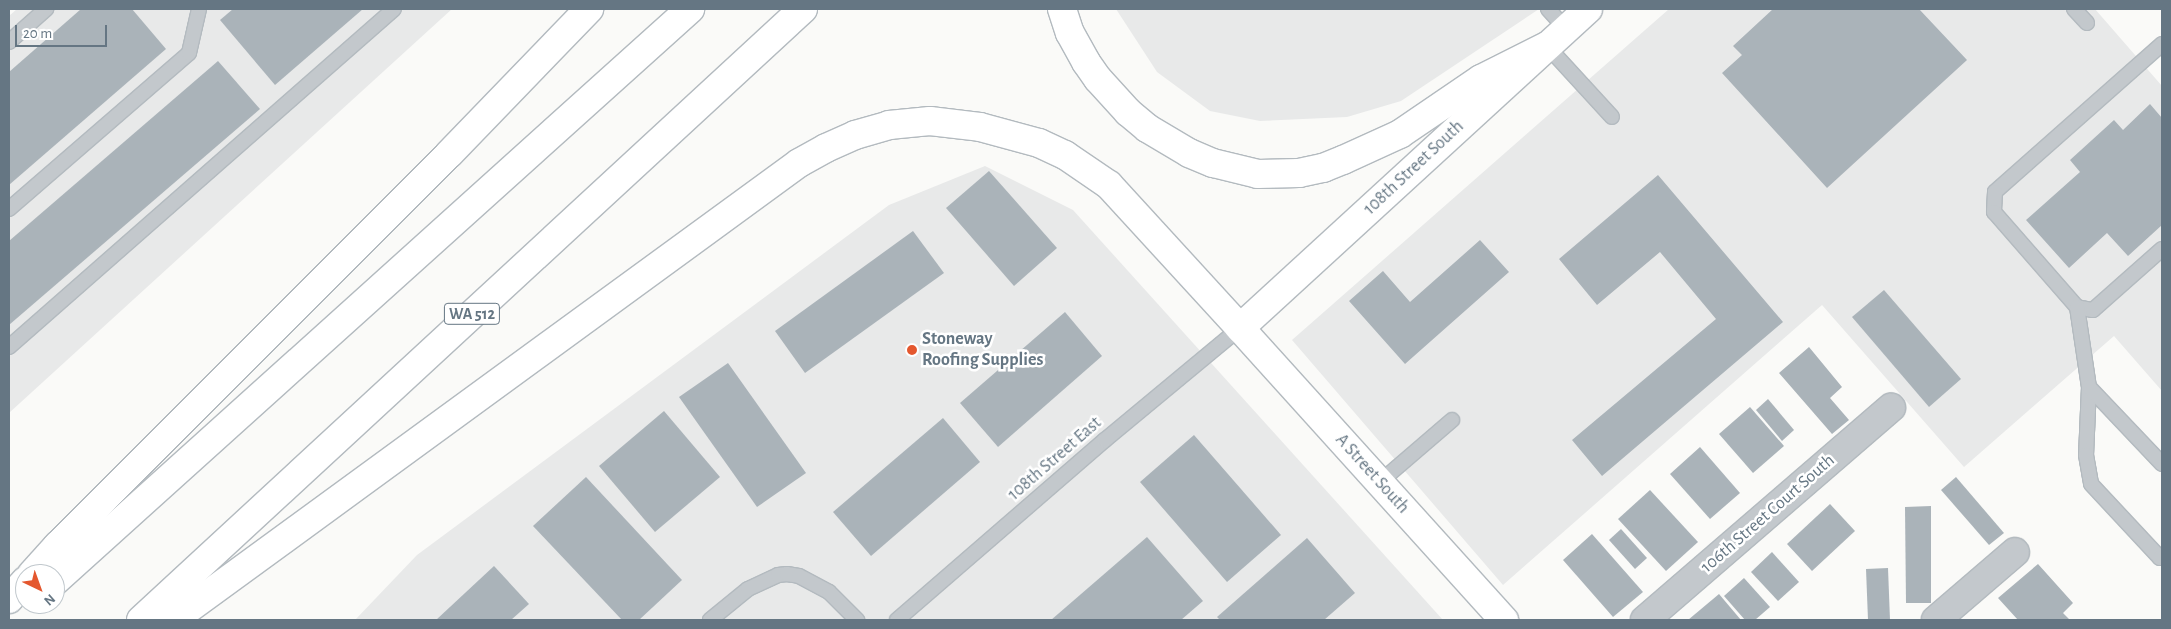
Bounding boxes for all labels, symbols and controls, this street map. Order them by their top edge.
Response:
scale bar [18,15,110,47]
text: 20 m [23,26,52,41]
street label: 108th Street South [1359,116,1469,220]
road number: WA 512 [443,300,501,328]
place label: Stoneway Roofing Supplies [922,329,1043,372]
marker: Stoneway Roofing Supplies [906,344,918,356]
street label: 108th Street East [1004,413,1106,505]
street label: A Street South [1331,430,1413,518]
street label: 106th Street Court South [1697,450,1839,578]
north arrow [15,564,65,614]
text: N [41,591,58,608]

